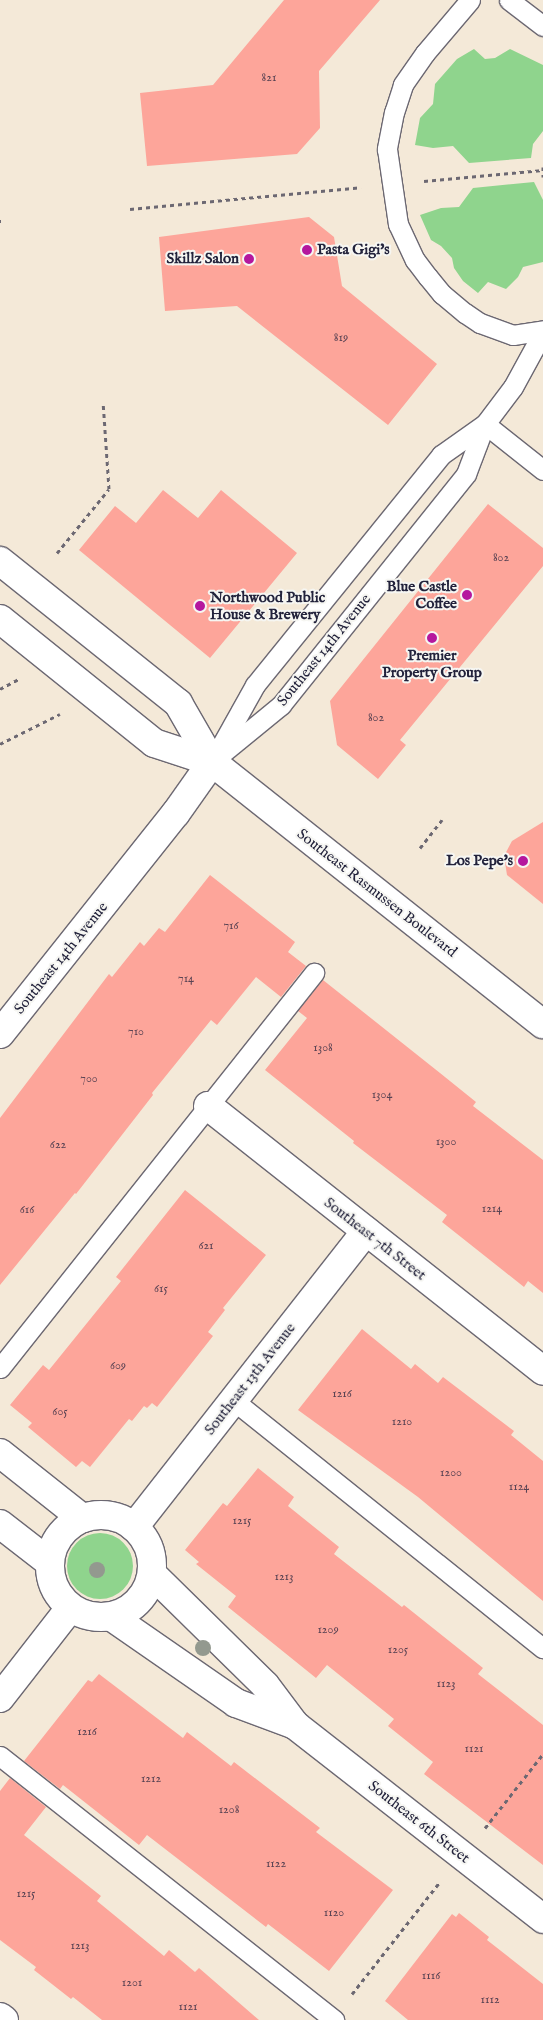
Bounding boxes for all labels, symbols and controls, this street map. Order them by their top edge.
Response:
house number: 821 [262,71,276,85]
place label: Pasta Gigi's [317,241,390,259]
marker: Pasta Gigi's [301,244,313,256]
place label: Skillz Salon [167,250,239,268]
marker: Skillz Salon [243,253,255,265]
house number: 819 [334,331,348,345]
house number: 802 [493,551,509,565]
place label: Blue Castle Coffee [387,577,457,612]
place label: Northwood Public House & Brewery [210,588,325,623]
marker: Blue Castle Coffee [461,589,473,601]
street label: Southeast 14th Avenue [273,590,375,710]
marker: Northwood Public House & Brewery [194,600,206,612]
marker: Premier Property Group [426,632,438,644]
place label: Premier Property Group [382,646,482,681]
house number: 802 [368,711,384,725]
street label: Southeast Rasmussen Boulevard [293,825,461,961]
place label: Los Pepe's [446,852,513,870]
marker: Los Pepe's [517,855,529,867]
street label: Southeast 14th Avenue [10,898,112,1018]
house number: 716 [223,919,239,933]
house number: 714 [178,972,194,986]
house number: 710 [128,1025,144,1039]
house number: 1308 [313,1041,333,1055]
house number: 700 [80,1072,98,1086]
house number: 1304 [372,1088,392,1102]
house number: 1300 [436,1135,456,1149]
house number: 622 [50,1138,66,1152]
street label: Southeast 7th Street [320,1194,430,1284]
house number: 1214 [482,1202,502,1216]
house number: 616 [20,1203,34,1217]
house number: 621 [198,1239,214,1253]
house number: 615 [154,1282,168,1296]
street label: Southeast 13th Avenue [201,1319,299,1439]
house number: 609 [110,1359,126,1373]
house number: 1216 [332,1387,352,1401]
house number: 605 [52,1405,68,1419]
house number: 1210 [392,1415,412,1429]
house number: 1200 [440,1466,462,1480]
house number: 1124 [509,1480,529,1494]
house number: 1215 [233,1514,251,1528]
house number: 1213 [274,1570,294,1584]
house number: 1209 [317,1623,339,1637]
house number: 1205 [388,1643,408,1657]
house number: 1123 [436,1677,456,1691]
house number: 1216 [77,1725,97,1739]
house number: 1121 [464,1742,484,1756]
house number: 1212 [141,1772,161,1786]
street label: Southeast 6th Street [365,1777,473,1867]
house number: 1208 [219,1803,239,1817]
house number: 1122 [266,1857,286,1871]
house number: 1215 [17,1887,35,1901]
house number: 1120 [324,1906,344,1920]
house number: 1213 [70,1939,90,1953]
house number: 1116 [422,1969,440,1983]
house number: 1201 [122,1976,142,1990]
house number: 1112 [480,1993,500,2007]
house number: 1121 [178,2000,198,2014]

